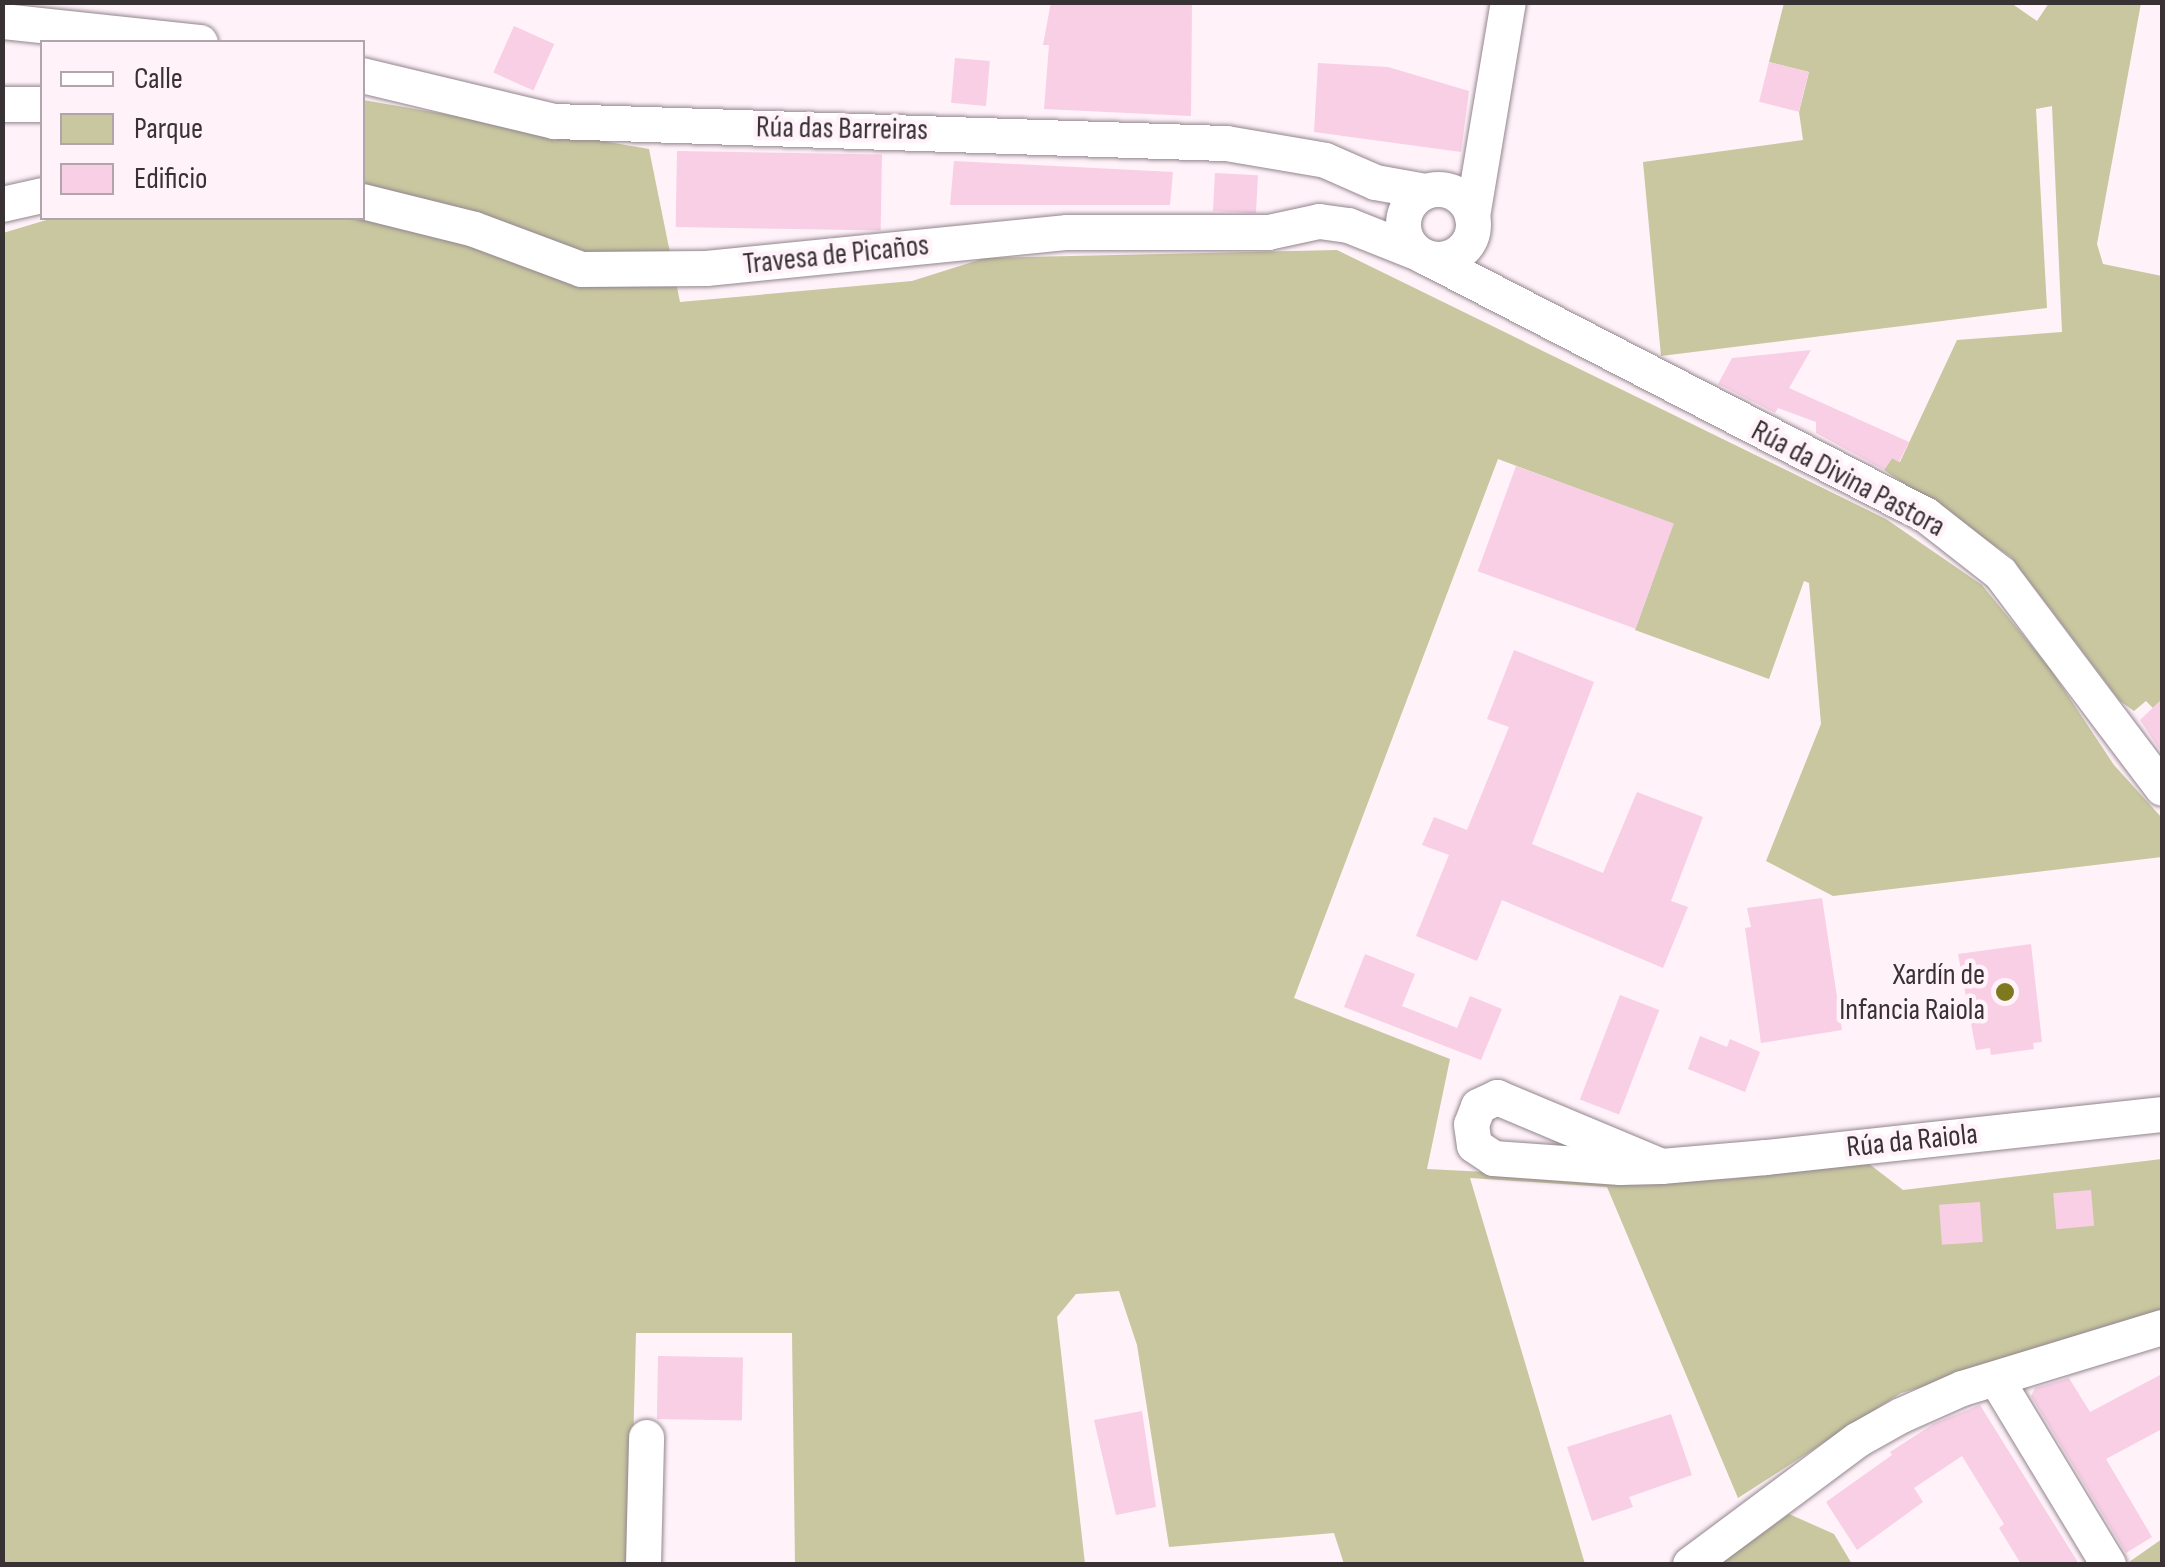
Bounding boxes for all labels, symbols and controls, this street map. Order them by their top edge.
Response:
legend [40,40,365,220]
text: Calle [134,61,183,97]
street label: Rúa das Barreiras [756,110,928,148]
text: Parque [134,111,203,147]
text: Edificio [134,161,207,197]
street label: Travesa de Picaños [741,227,931,283]
street label: Rúa da Divina Pastora [1745,413,1951,545]
place label: Xardín de Infancia Raiola [1839,957,1985,1028]
marker: Xardín de Infancia Raiola [1994,981,2016,1003]
street label: Rúa da Raiola [1845,1116,1979,1166]

